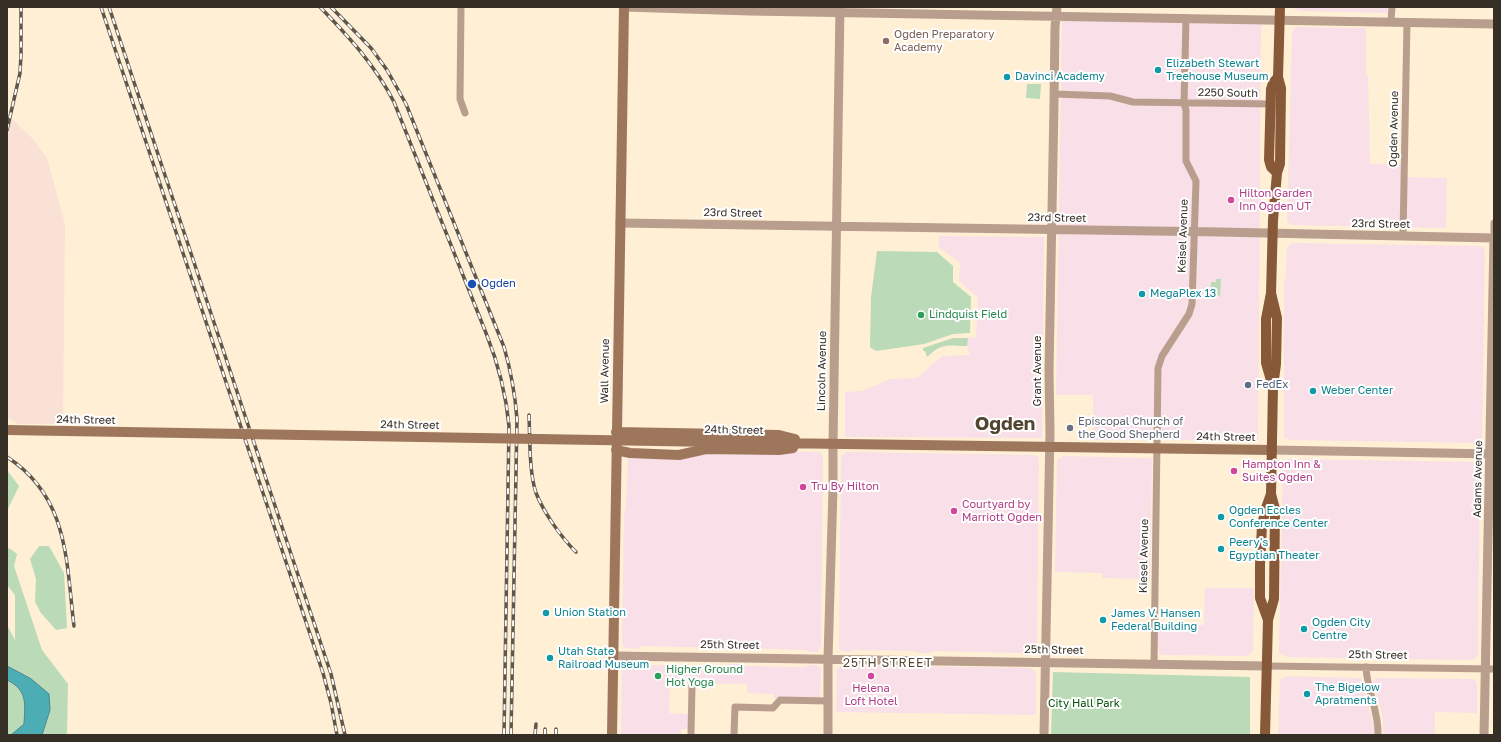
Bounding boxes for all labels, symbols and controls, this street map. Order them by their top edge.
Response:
place label: Ogden Preparatory Academy [894,28,994,54]
marker: Ogden Preparatory Academy [881,36,891,46]
place label: Elizabeth Stewart Treehouse Museum [1166,57,1268,83]
marker: Elizabeth Stewart Treehouse Museum [1153,65,1163,75]
place label: Davinci Academy [1015,70,1105,84]
marker: Davinci Academy [1002,72,1012,82]
street label: 2250 South [1198,86,1258,100]
street label: Ogden Avenue [1387,91,1401,167]
place label: Hilton Garden Inn Ogden UT [1239,187,1312,213]
marker: Hilton Garden Inn Ogden UT [1226,195,1236,205]
street label: Keisel Avenue [1175,199,1191,273]
street label: 23rd Street [703,206,763,220]
street label: 23rd Street [1027,211,1087,225]
street label: 23rd Street [1351,217,1411,231]
place label: Ogden [481,277,516,291]
marker: Ogden [466,278,478,290]
place label: MegaPlex 13 [1150,287,1216,301]
marker: MegaPlex 13 [1137,289,1147,299]
place label: Lindquist Field [929,308,1007,322]
marker: Lindquist Field [916,310,926,320]
street label: Lincoln Avenue [815,331,829,411]
street label: Grant Avenue [1031,336,1045,406]
street label: Wall Avenue [598,338,612,404]
place label: FedEx [1256,378,1288,392]
marker: FedEx [1243,380,1253,390]
place label: Weber Center [1321,384,1393,398]
marker: Weber Center [1308,386,1318,396]
street label: 24th Street [56,413,116,427]
district label: Ogden [975,413,1035,435]
place label: Episcopal Church of the Good Shepherd [1078,415,1183,441]
street label: 24th Street [380,418,440,432]
street label: 24th Street [704,423,764,437]
marker: Episcopal Church of the Good Shepherd [1065,423,1075,433]
street label: 24th Street [1196,430,1256,444]
street label: Adams Avenue [1471,440,1485,518]
place label: Hampton Inn & Suites Ogden [1242,458,1321,484]
marker: Hampton Inn & Suites Ogden [1229,466,1239,476]
place label: Tru By Hilton [811,480,879,494]
marker: Tru By Hilton [798,482,808,492]
place label: Courtyard by Marriott Ogden [962,498,1042,524]
place label: Ogden Eccles Conference Center [1229,504,1328,530]
marker: Courtyard by Marriott Ogden [949,506,959,516]
marker: Ogden Eccles Conference Center [1216,512,1226,522]
street label: Kiesel Avenue [1137,519,1151,593]
place label: Peery's Egyptian Theater [1229,536,1320,562]
marker: Peery's Egyptian Theater [1216,544,1226,554]
place label: Union Station [554,606,626,620]
place label: James V. Hansen Federal Building [1111,607,1201,633]
marker: Union Station [541,608,551,618]
marker: James V. Hansen Federal Building [1098,615,1108,625]
place label: Ogden City Centre [1312,616,1371,642]
marker: Ogden City Centre [1299,624,1309,634]
street label: 25th Street [700,638,760,652]
street label: 25th Street [1024,643,1084,657]
place label: Utah State Railroad Museum [558,645,649,671]
street label: 25th Street [1348,648,1408,662]
marker: Utah State Railroad Museum [545,653,555,663]
district label: 25TH STREET [843,656,933,670]
place label: Higher Ground Hot Yoga [666,663,743,689]
marker: Higher Ground Hot Yoga [653,671,663,681]
marker: Helena Loft Hotel [866,671,876,681]
place label: The Bigelow Apratments [1315,681,1380,707]
place label: Helena Loft Hotel [844,682,898,708]
marker: The Bigelow Apratments [1302,689,1312,699]
park label: City Hall Park [1048,697,1120,711]

